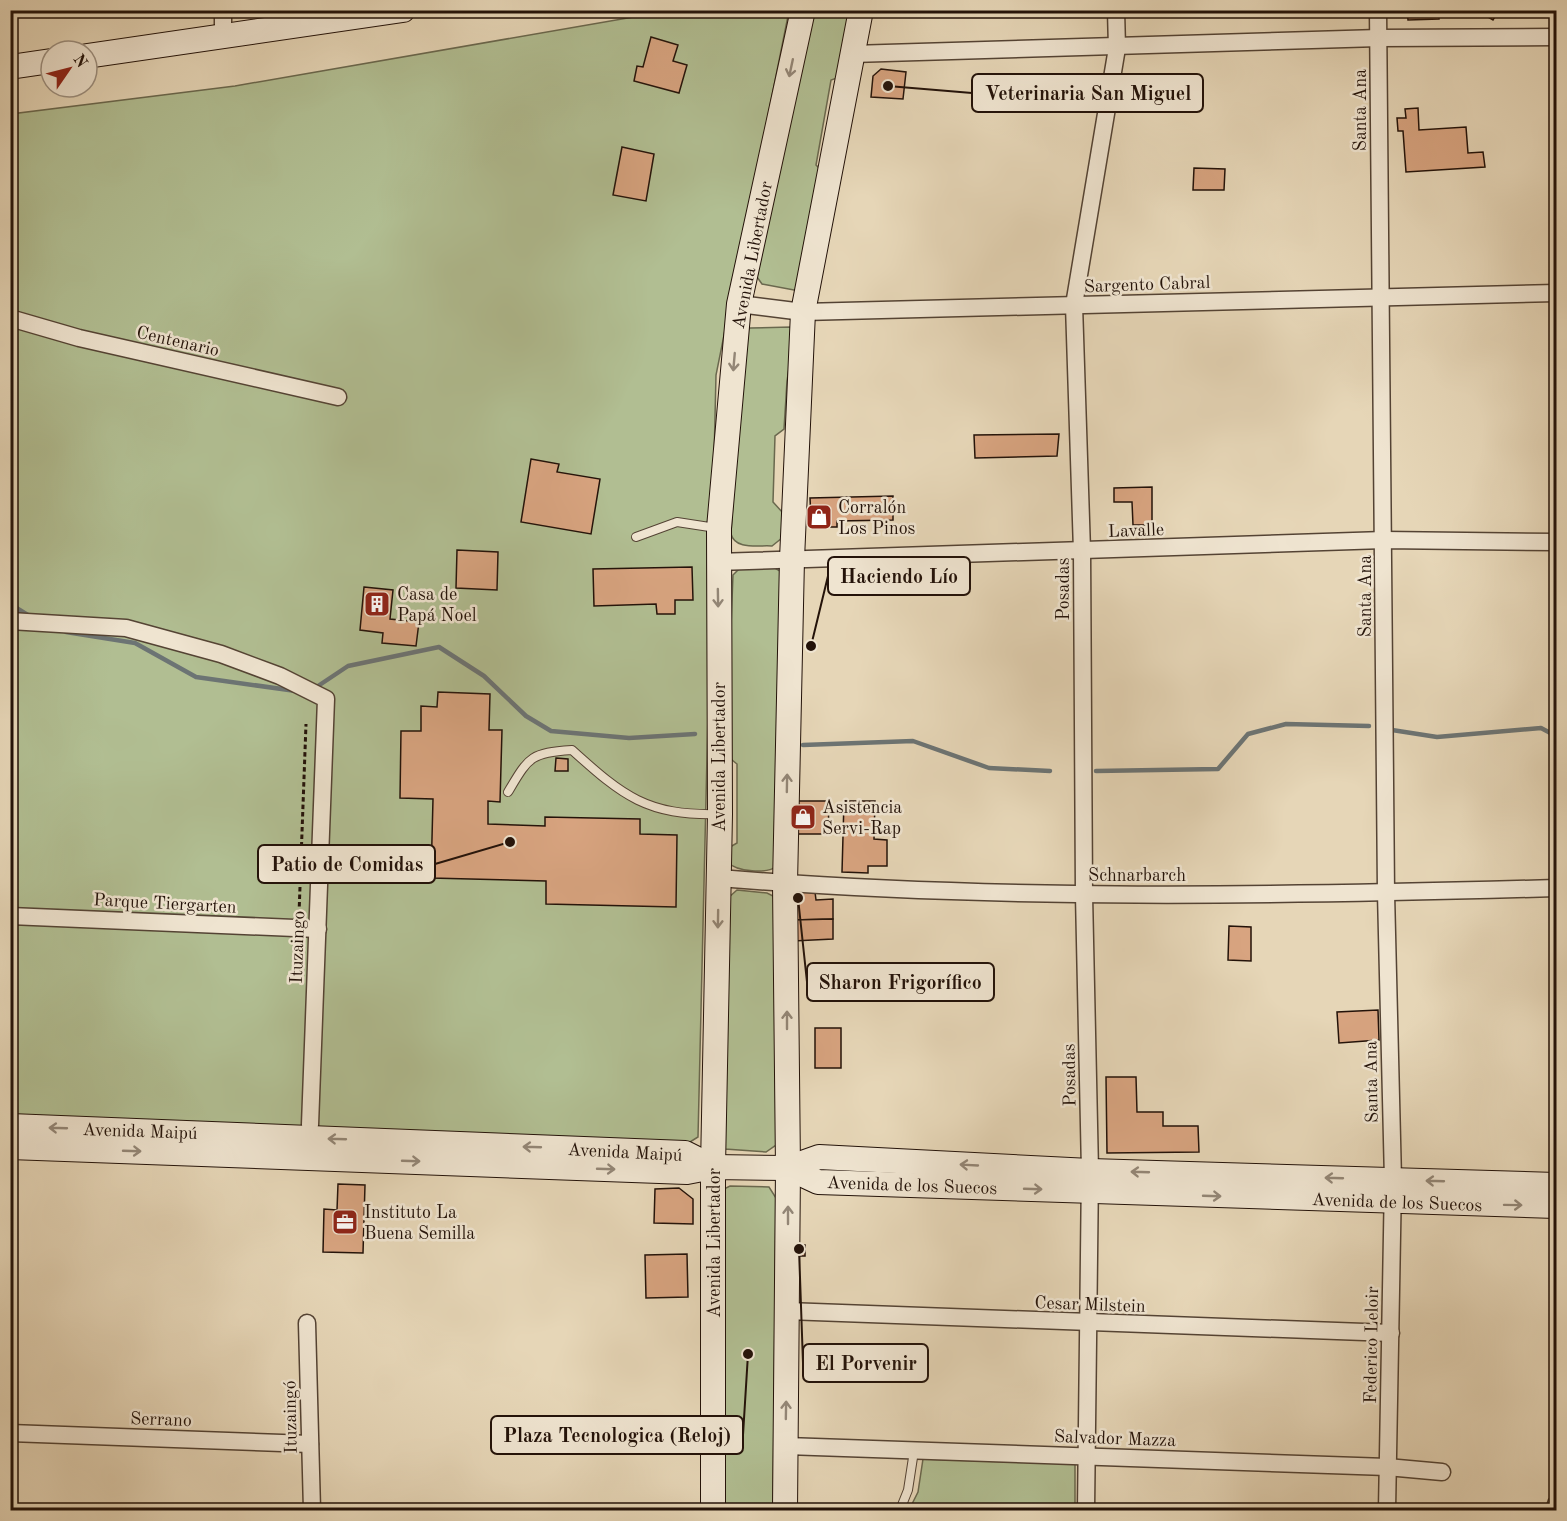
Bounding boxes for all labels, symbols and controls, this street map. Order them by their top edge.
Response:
north arrow [39,39,99,99]
text: N [70,52,90,72]
one-way arrow [785,57,796,77]
street label: Santa Ana [1352,69,1370,151]
callout: Veterinaria San Miguel [972,74,1203,112]
text: Veterinaria San Miguel [985,85,1191,105]
street label: Avenida Libertador [730,179,776,331]
street label: Sargento Cabral [1083,274,1211,296]
street label: Centenario [135,324,221,360]
one-way arrow [728,351,739,371]
place label: Corralón Los Pinos [838,499,916,538]
shop icon: Corralón Los Pinos [804,502,834,532]
street label: Lavalle [1108,521,1164,541]
street label: Santa Ana [1357,555,1375,637]
callout: Haciendo Lío [828,557,970,595]
street label: Posadas [1055,557,1073,621]
text: Haciendo Lío [840,568,958,588]
place label: Casa de Papá Noel [397,586,477,625]
one-way arrow [712,588,723,608]
building icon: Casa de Papá Noel [362,589,392,619]
street label: Avenida Libertador [711,681,729,832]
one-way arrow [781,774,793,794]
place label: Asistencia Servi-Rap [822,799,902,838]
shop icon: Asistencia Servi-Rap [788,802,818,832]
callout: Patio de Comidas [258,845,435,883]
text: Patio de Comidas [271,856,423,876]
street label: Schnarbarch [1088,867,1186,885]
street label: Parque Tiergarten [93,891,237,917]
one-way arrow [712,909,724,929]
street label: Ituzaingo [288,910,308,984]
callout: Sharon Frigorífico [807,963,994,1001]
text: Sharon Frigorífico [818,974,982,994]
one-way arrow [782,1011,793,1031]
street label: Santa Ana [1362,1041,1382,1123]
street label: Posadas [1060,1043,1080,1107]
street label: Avenida Maipú [82,1121,198,1143]
one-way arrow [49,1122,69,1134]
one-way arrow [328,1134,348,1145]
one-way arrow [523,1141,543,1152]
street label: Avenida Maipú [567,1141,683,1165]
one-way arrow [121,1146,141,1157]
one-way arrow [400,1156,420,1167]
one-way arrow [960,1159,980,1170]
one-way arrow [595,1163,615,1174]
street label: Avenida Libertador [706,1167,724,1318]
one-way arrow [1130,1167,1150,1178]
one-way arrow [1325,1173,1345,1184]
street label: Avenida de los Suecos [826,1174,998,1198]
one-way arrow [1426,1176,1446,1187]
one-way arrow [1022,1184,1042,1195]
one-way arrow [1201,1190,1221,1201]
street label: Avenida de los Suecos [1311,1191,1483,1215]
one-way arrow [1502,1199,1522,1210]
place label: Instituto La Buena Semilla [364,1204,475,1243]
one-way arrow [782,1206,794,1226]
office icon: Instituto La Buena Semilla [330,1207,360,1237]
street label: Federico Leloir [1362,1286,1382,1404]
street label: Cesar Milstein [1034,1294,1146,1316]
callout: El Porvenir [803,1344,928,1382]
text: El Porvenir [815,1355,917,1375]
street label: Ituzaingó [281,1380,301,1454]
one-way arrow [780,1401,792,1421]
street label: Serrano [130,1410,192,1430]
callout: Plaza Tecnologica (Reloj) [491,1416,743,1454]
text: Plaza Tecnologica (Reloj) [503,1426,731,1447]
street label: Salvador Mazza [1054,1428,1176,1450]

